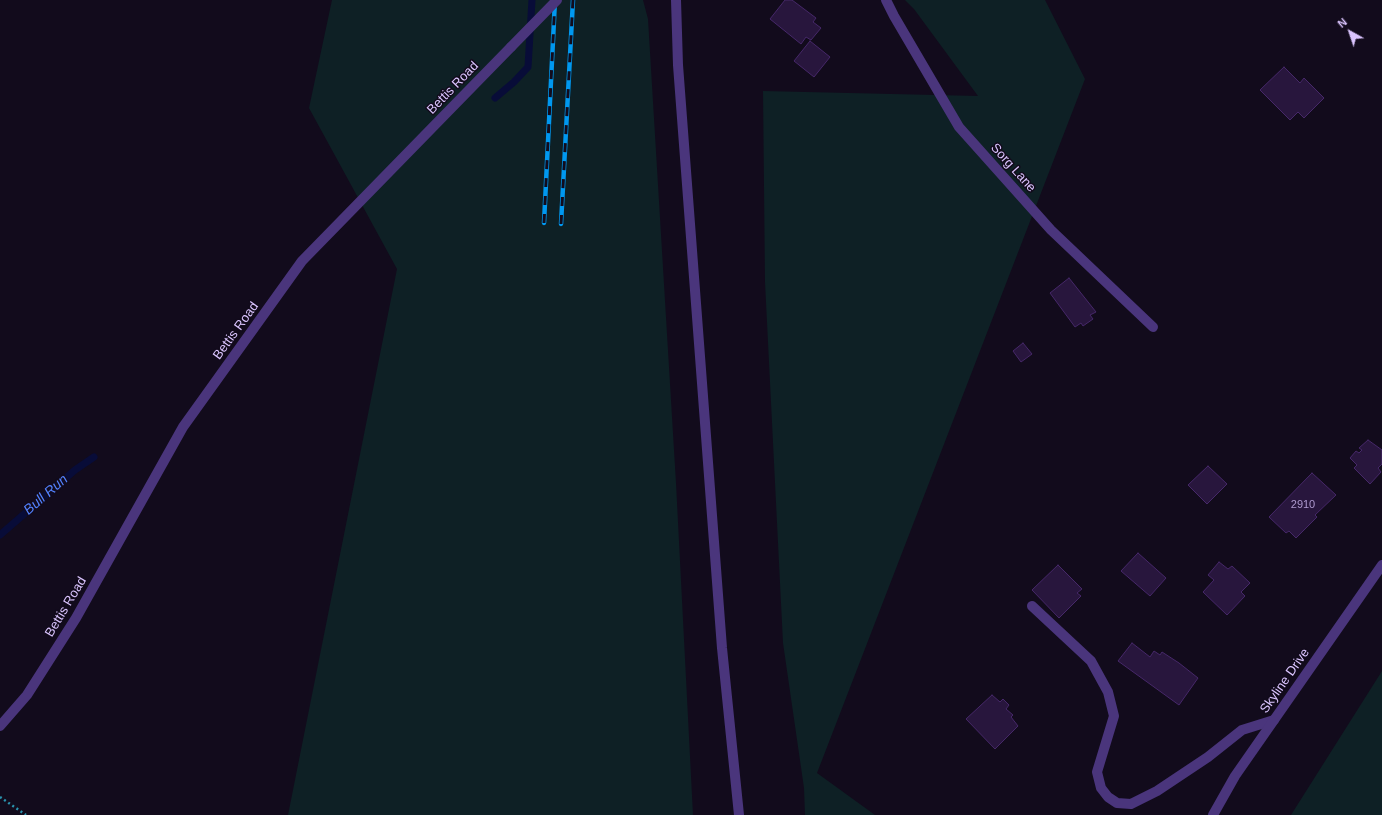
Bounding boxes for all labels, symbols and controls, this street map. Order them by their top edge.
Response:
north arrow [1330,12,1370,52]
text: N [1335,16,1349,30]
street label: Bettis Road [424,58,482,118]
street label: Sorg Lane [987,140,1039,196]
street label: Bettis Road [210,299,262,363]
water label: Bull Run [21,471,71,519]
house number: 2910 [1291,498,1315,512]
street label: Bettis Road [42,574,90,640]
street label: Skyline Drive [1257,645,1313,717]

